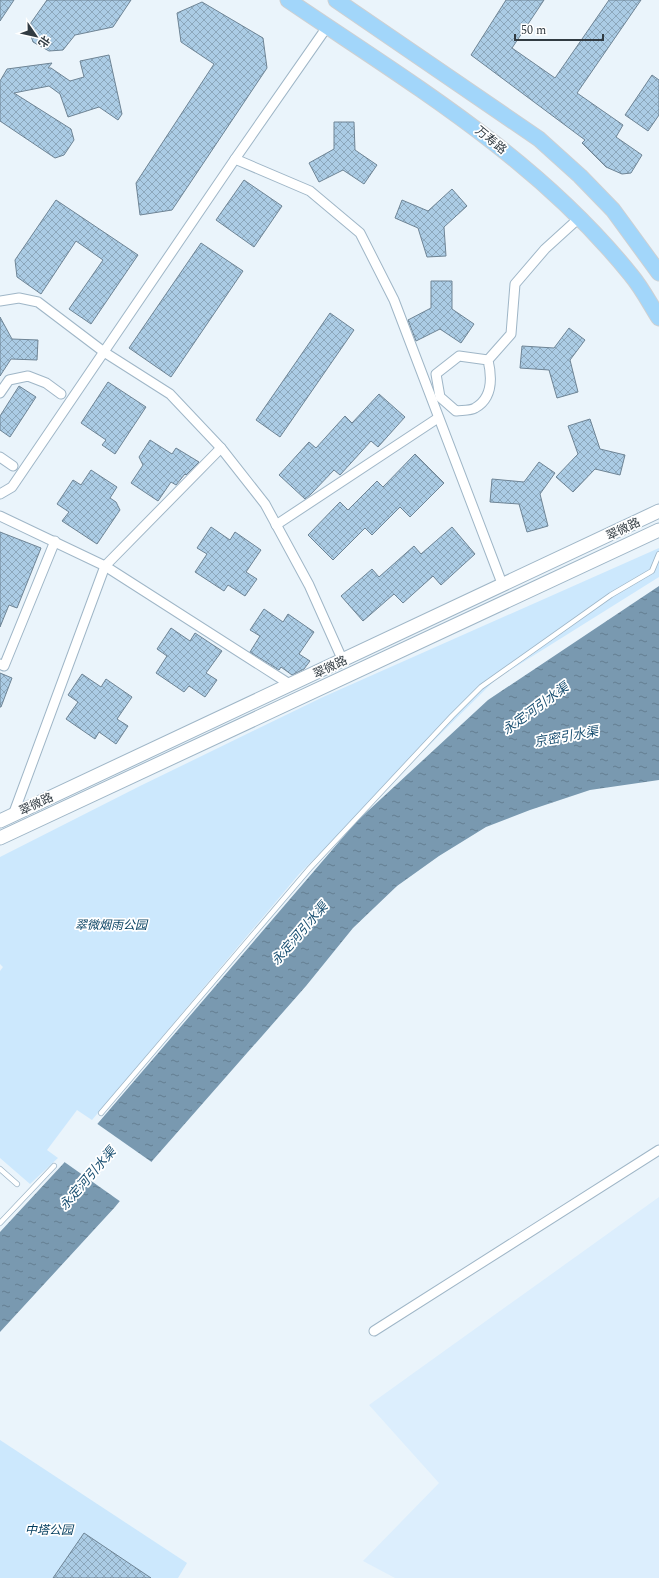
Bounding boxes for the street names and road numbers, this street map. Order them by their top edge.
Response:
street label: 万寿路 [471,122,511,159]
street label: 翠微路 [603,513,644,546]
street label: 翠微路 [310,651,351,684]
street label: 翠微路 [16,788,57,821]

